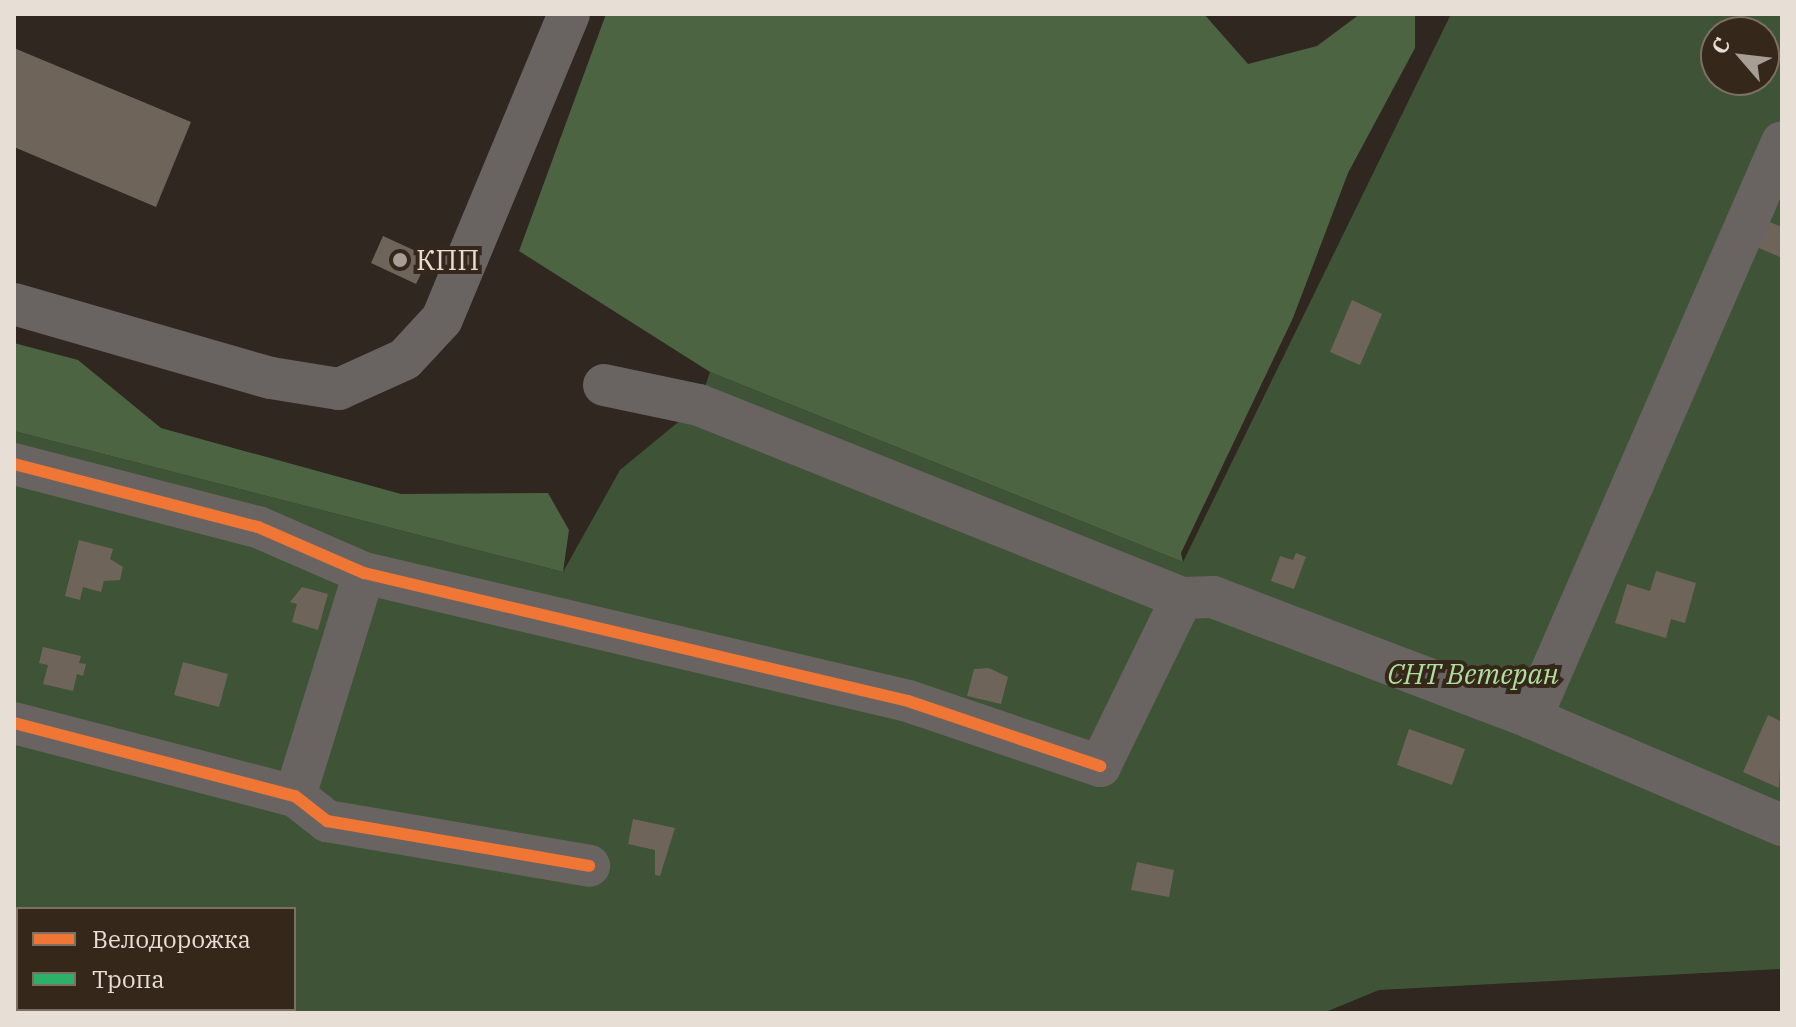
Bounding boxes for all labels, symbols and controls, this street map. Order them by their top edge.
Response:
north arrow [1700,16,1780,96]
text: С [1704,32,1736,59]
place label: КПП [416,243,479,277]
marker: КПП [391,251,409,269]
park label: СНТ Ветеран [1387,657,1559,691]
legend [16,907,296,1011]
text: Велодорожка [92,923,251,955]
text: Тропа [92,963,164,995]

